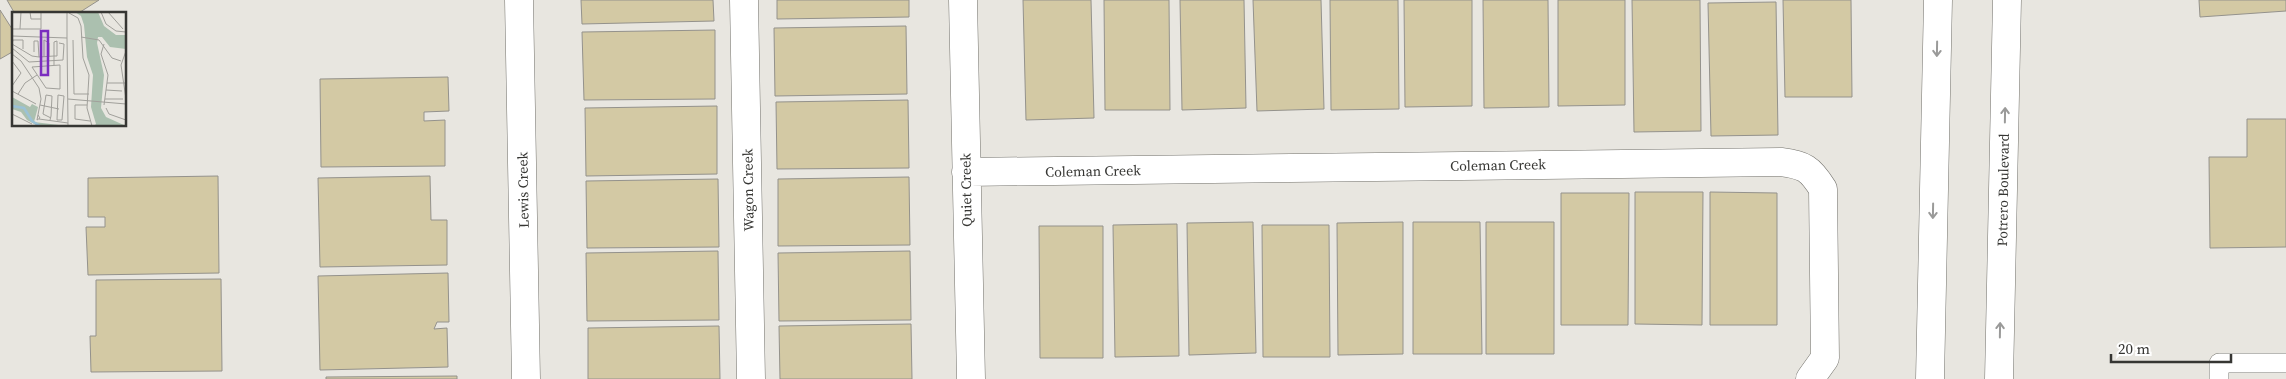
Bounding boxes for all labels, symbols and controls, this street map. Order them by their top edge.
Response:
inset map [12,12,126,126]
one-way arrow [1932,40,1942,56]
one-way arrow [2000,108,2010,124]
street label: Potrero Boulevard [1992,133,2014,247]
street label: Wagon Creek [737,148,759,231]
street label: Lewis Creek [512,152,534,228]
street label: Quiet Creek [955,153,977,227]
street label: Coleman Creek [1450,154,1546,176]
street label: Coleman Creek [1045,160,1141,182]
one-way arrow [1929,203,1938,219]
one-way arrow [1995,323,2005,339]
scale bar [2111,332,2231,364]
text: 20 m [2118,338,2150,359]

